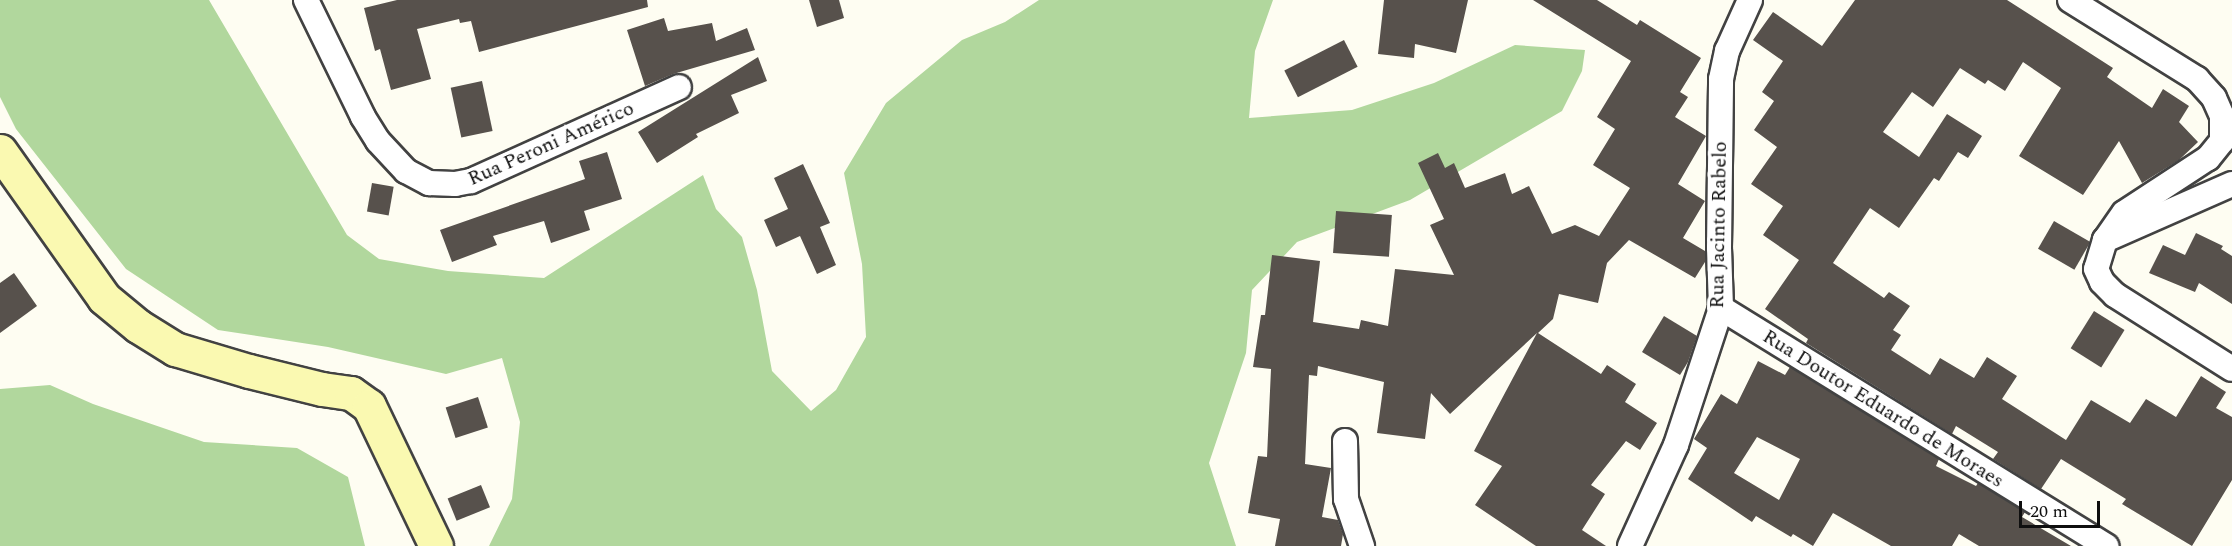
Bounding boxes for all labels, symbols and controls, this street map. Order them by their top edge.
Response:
street label: Rua Peroni Américo [464,97,638,191]
street label: Rua Jacinto Rabelo [1706,141,1732,309]
street label: Rua Doutor Eduardo de Moraes [1758,325,2008,493]
scale bar [2022,489,2103,527]
text: 20 m [2030,498,2068,525]

